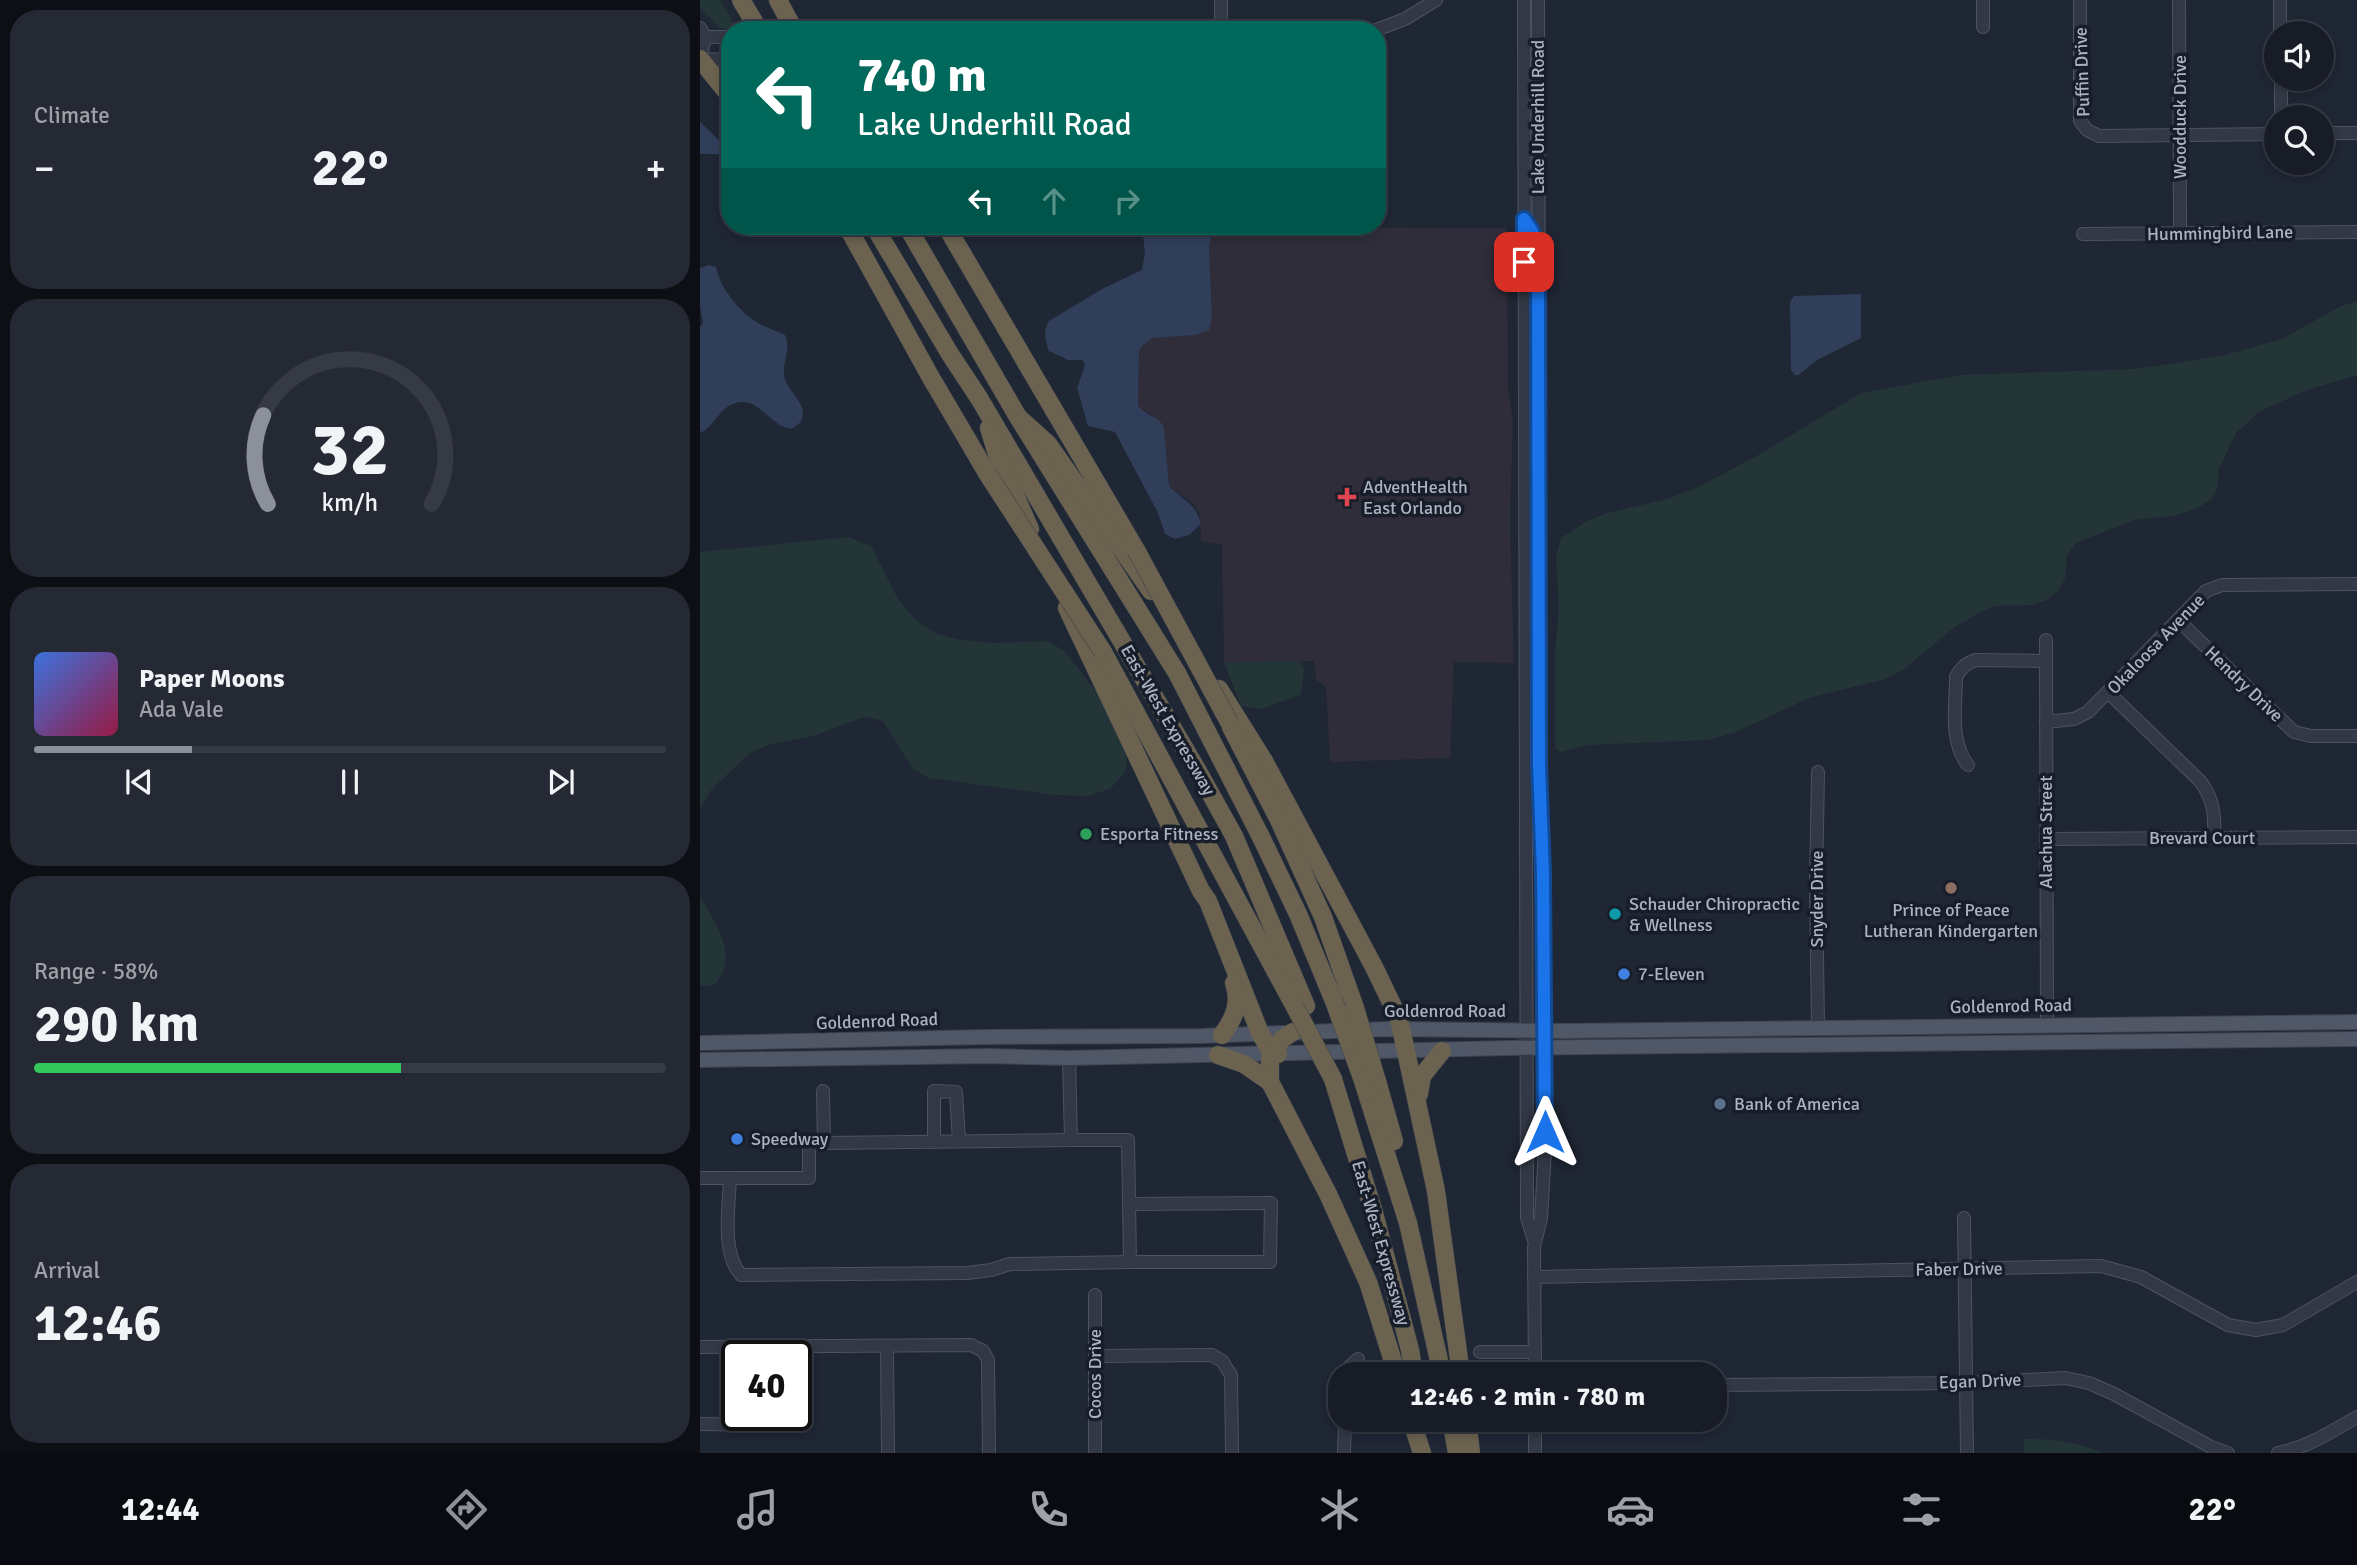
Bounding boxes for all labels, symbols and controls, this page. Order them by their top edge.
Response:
map controls [2264,21,2334,175]
button: sound [2264,21,2334,91]
street label: Puffin Drive [2069,27,2095,117]
street label: Lake Underhill Road [1527,40,1549,194]
text: 740 m [857,45,987,105]
icon: left [742,49,833,140]
street label: Woodduck Drive [2169,55,2191,179]
text: Climate [34,101,110,130]
text: Lake Underhill Road [857,105,1132,144]
button: search [2264,105,2334,175]
text: 22° [312,136,388,200]
text: − [34,145,55,192]
text: + [645,145,666,192]
icon: left [962,182,1000,220]
icon: ahead [1035,182,1073,220]
icon: right [1108,182,1146,220]
street label: Hummingbird Lane [2147,221,2293,245]
pin [1494,232,1554,292]
icon: arrive [1505,243,1543,281]
text: 32 [311,406,389,495]
place label: AdventHealth East Orlando [1363,476,1468,519]
text: km/h [322,487,378,518]
marker: AdventHealth East Orlando [1337,487,1357,507]
street label: Okaloosa Avenue [2103,589,2209,699]
street label: East-West Expressway [1116,641,1220,800]
street label: Hendry Drive [2200,641,2288,727]
text: Paper Moons [139,663,285,695]
text: Ada Vale [139,695,224,724]
icon: previous [120,763,158,801]
icon: pause [331,763,369,801]
icon: next [542,763,580,801]
street label: Alachua Street [2035,775,2057,889]
place label: Esporta Fitness [1100,823,1219,845]
marker: Esporta Fitness [1078,826,1094,842]
street label: Brevard Court [2149,827,2255,849]
street label: Snyder Drive [1806,850,1828,948]
marker: Prince of Peace Lutheran Kindergarten [1943,880,1959,896]
place label: Schauder Chiropractic & Wellness [1629,893,1800,936]
place label: Prince of Peace Lutheran Kindergarten [1864,899,2038,942]
marker: Schauder Chiropractic & Wellness [1607,906,1623,922]
text: Range · 58% [34,957,158,986]
place label: 7-Eleven [1638,963,1705,985]
marker: 7-Eleven [1616,966,1632,982]
text: 290 km [34,992,199,1056]
street label: Goldenrod Road [1950,994,2072,1018]
street label: Goldenrod Road [1384,1000,1506,1022]
street label: Goldenrod Road [816,1008,938,1034]
place label: Bank of America [1734,1093,1860,1115]
position arrow [1508,1095,1582,1169]
marker: Bank of America [1712,1096,1728,1112]
place label: Speedway [751,1128,829,1150]
marker: Speedway [729,1131,745,1147]
street label: East-West Expressway [1347,1158,1415,1329]
text: Arrival [34,1256,100,1285]
street label: Faber Drive [1915,1257,2003,1281]
text: 12:46 [34,1291,162,1355]
street label: Cocos Drive [1084,1329,1106,1419]
speed limit sign: 40 [721,1340,812,1431]
street label: Egan Drive [1938,1369,2022,1393]
text: 12:46 · 2 min · 780 m [1410,1381,1645,1413]
icon: directions [442,1485,491,1534]
icon: music [733,1485,782,1534]
icon: phone [1024,1485,1073,1534]
icon: climate [1315,1485,1364,1534]
icon: car [1606,1485,1655,1534]
icon: filters [1897,1485,1946,1534]
text: 12:44 [121,1490,200,1529]
text: 22° [2188,1490,2236,1529]

